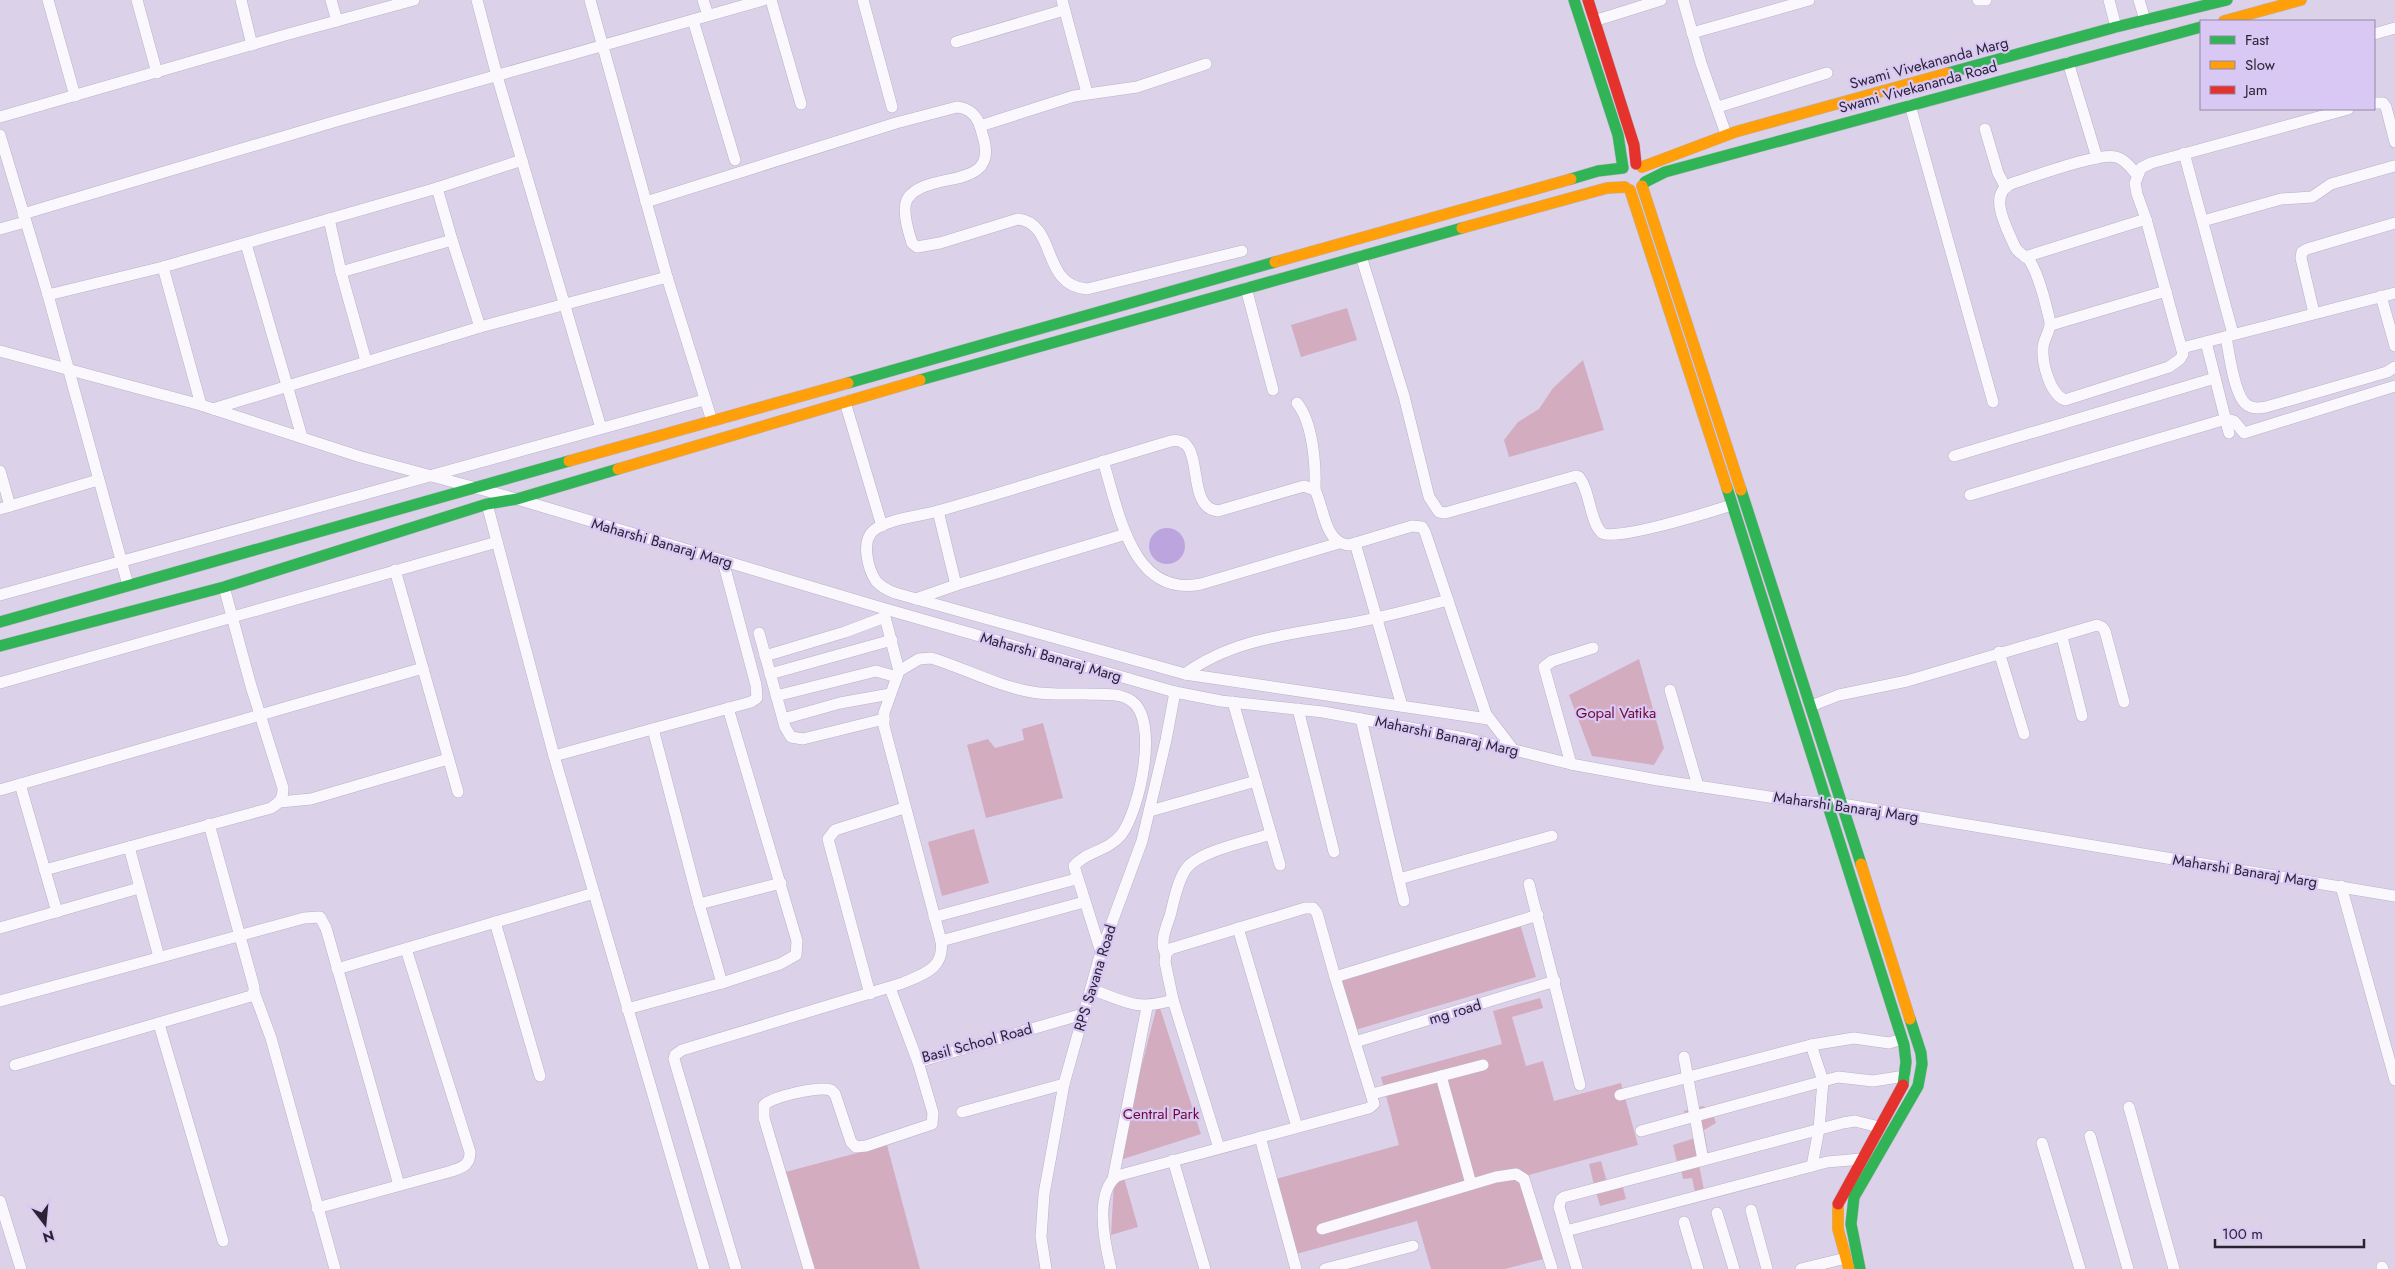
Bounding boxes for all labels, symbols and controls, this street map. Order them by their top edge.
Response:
legend [2200,20,2375,110]
text: Fast [2245,29,2269,51]
street label: Swami Vivekananda Marg [1847,31,2011,95]
text: Slow [2245,54,2276,76]
street label: Swami Vivekananda Road [1836,55,2000,119]
text: Jam [2243,79,2268,101]
street label: Maharshi Banaraj Marg [589,512,735,574]
street label: Maharshi Banaraj Marg [978,626,1124,688]
park label: Gopal Vatika [1576,702,1656,724]
street label: Maharshi Banaraj Marg [1373,710,1521,762]
street label: Maharshi Banaraj Marg [1772,786,1920,828]
street label: Maharshi Banaraj Marg [2171,849,2319,893]
street label: RPS Savana Road [1068,922,1122,1034]
street label: mg road [1426,994,1484,1030]
street label: Basil School Road [919,1018,1035,1068]
park label: Central Park [1123,1103,1200,1125]
north arrow [20,1199,70,1249]
scale bar [2215,1216,2364,1248]
text: 100 m [2222,1223,2263,1245]
text: N [40,1225,57,1248]

